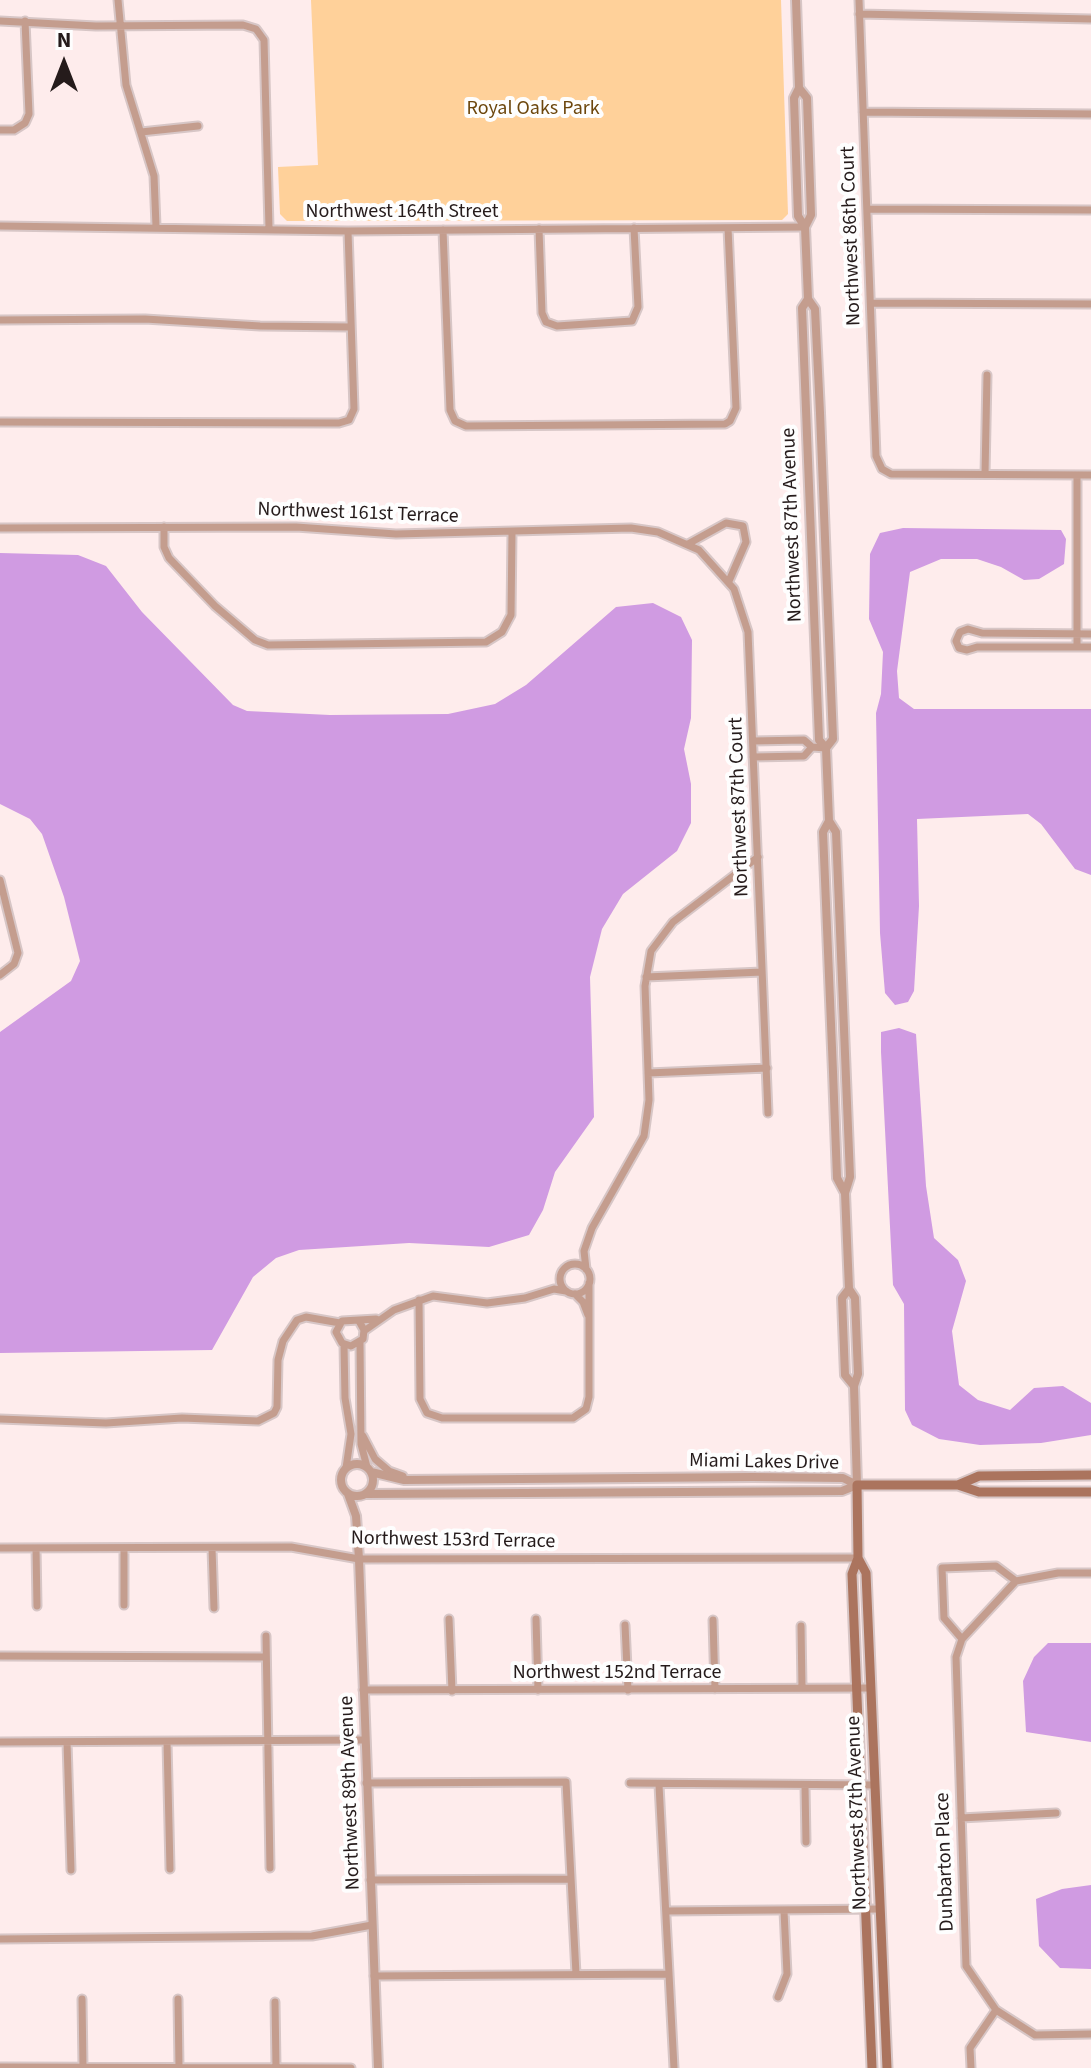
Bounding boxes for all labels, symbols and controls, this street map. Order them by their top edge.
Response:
north arrow [24,24,104,104]
text: N [57,24,71,56]
park label: Royal Oaks Park [466,98,600,122]
street label: Northwest 86th Court [837,146,867,326]
street label: Northwest 164th Street [306,201,498,225]
street label: Northwest 87th Avenue [778,427,808,623]
street label: Northwest 161st Terrace [257,498,459,530]
street label: Northwest 87th Court [725,717,755,897]
street label: Miami Lakes Drive [689,1450,839,1476]
street label: Northwest 153rd Terrace [351,1527,555,1555]
street label: Northwest 152nd Terrace [513,1662,721,1686]
street label: Northwest 89th Avenue [336,1695,366,1891]
street label: Northwest 87th Avenue [843,1715,873,1911]
street label: Dunbarton Place [932,1792,960,1932]

